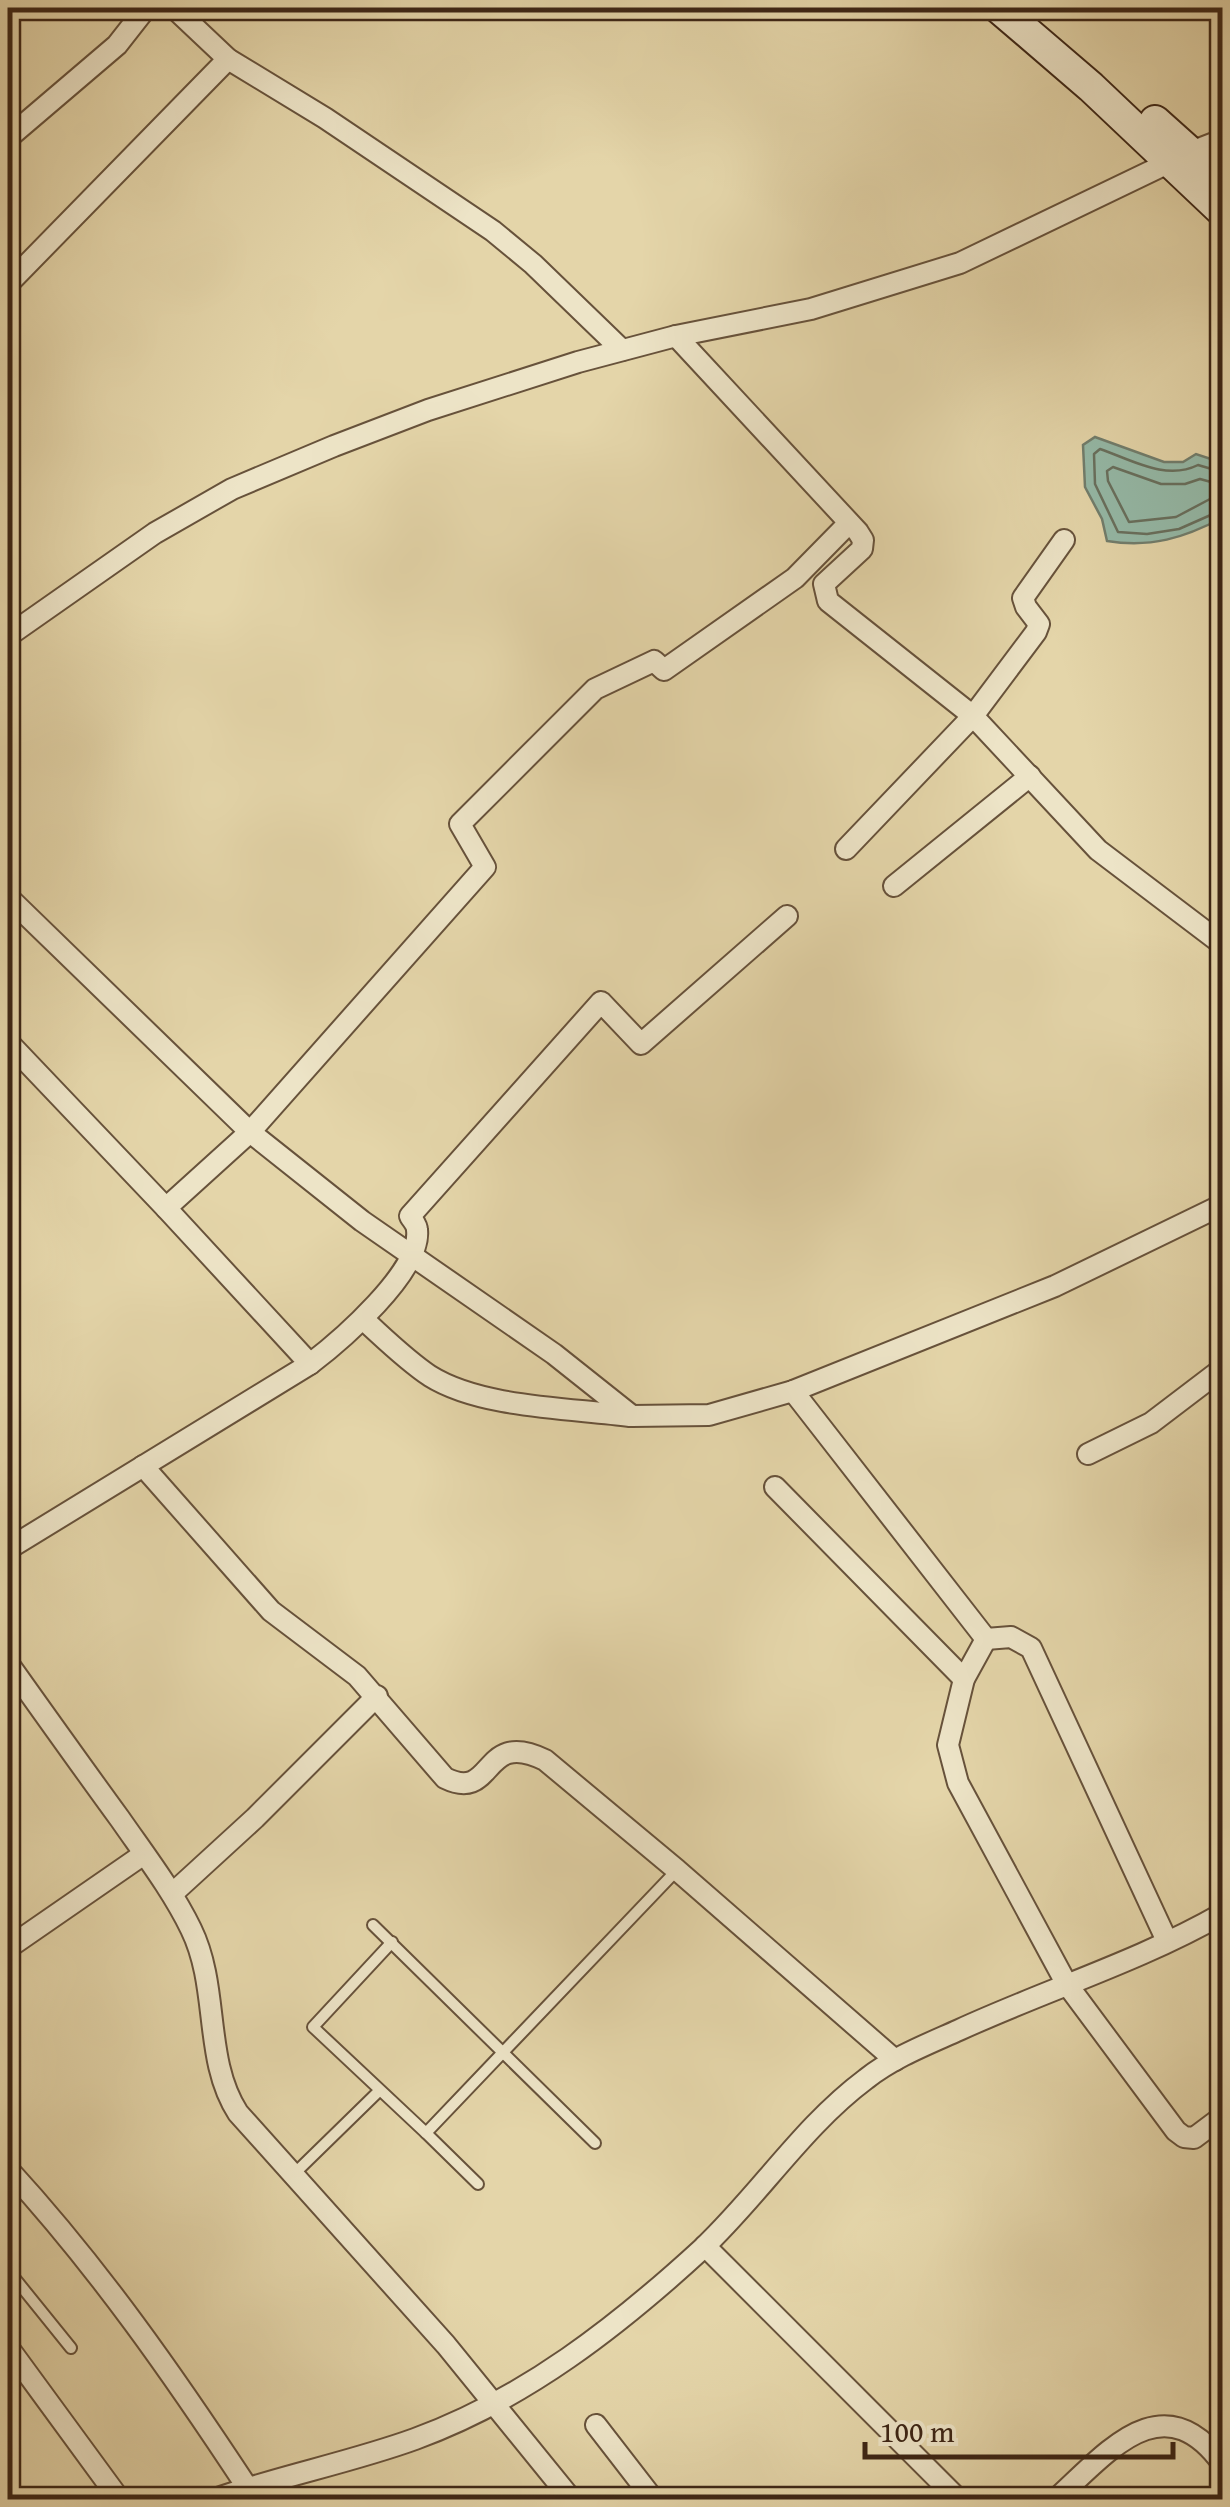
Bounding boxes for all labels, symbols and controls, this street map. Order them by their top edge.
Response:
scale bar [865,2397,1172,2459]
text: 100 m [880,2409,955,2453]

